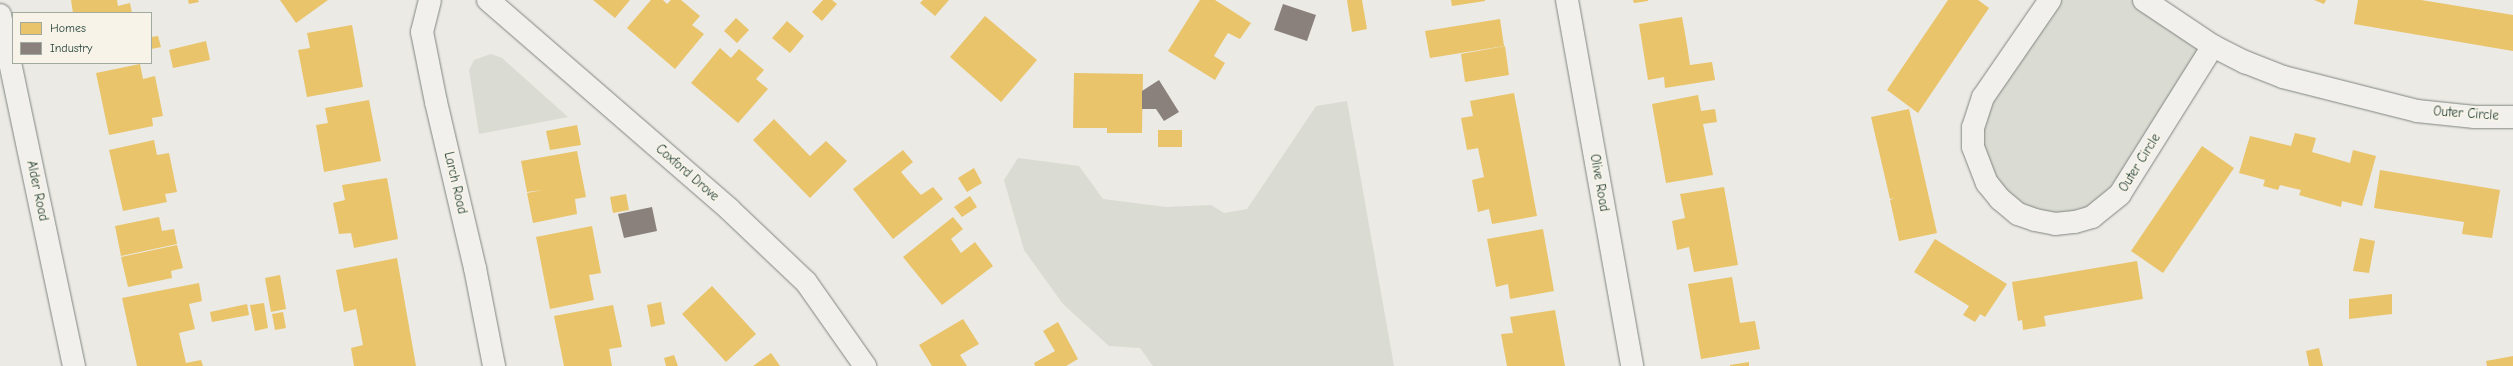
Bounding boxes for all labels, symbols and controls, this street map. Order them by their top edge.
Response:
legend [12,12,152,64]
text: Homes [50,21,86,35]
text: Industry [50,41,92,55]
street label: Outer Circle [2433,104,2499,124]
street label: Outer Circle [2116,131,2164,195]
street label: Coxford Drove [652,141,722,205]
street label: Larch Road [440,150,470,216]
street label: Olive Road [1586,153,1612,213]
street label: Alder Road [23,159,51,223]

